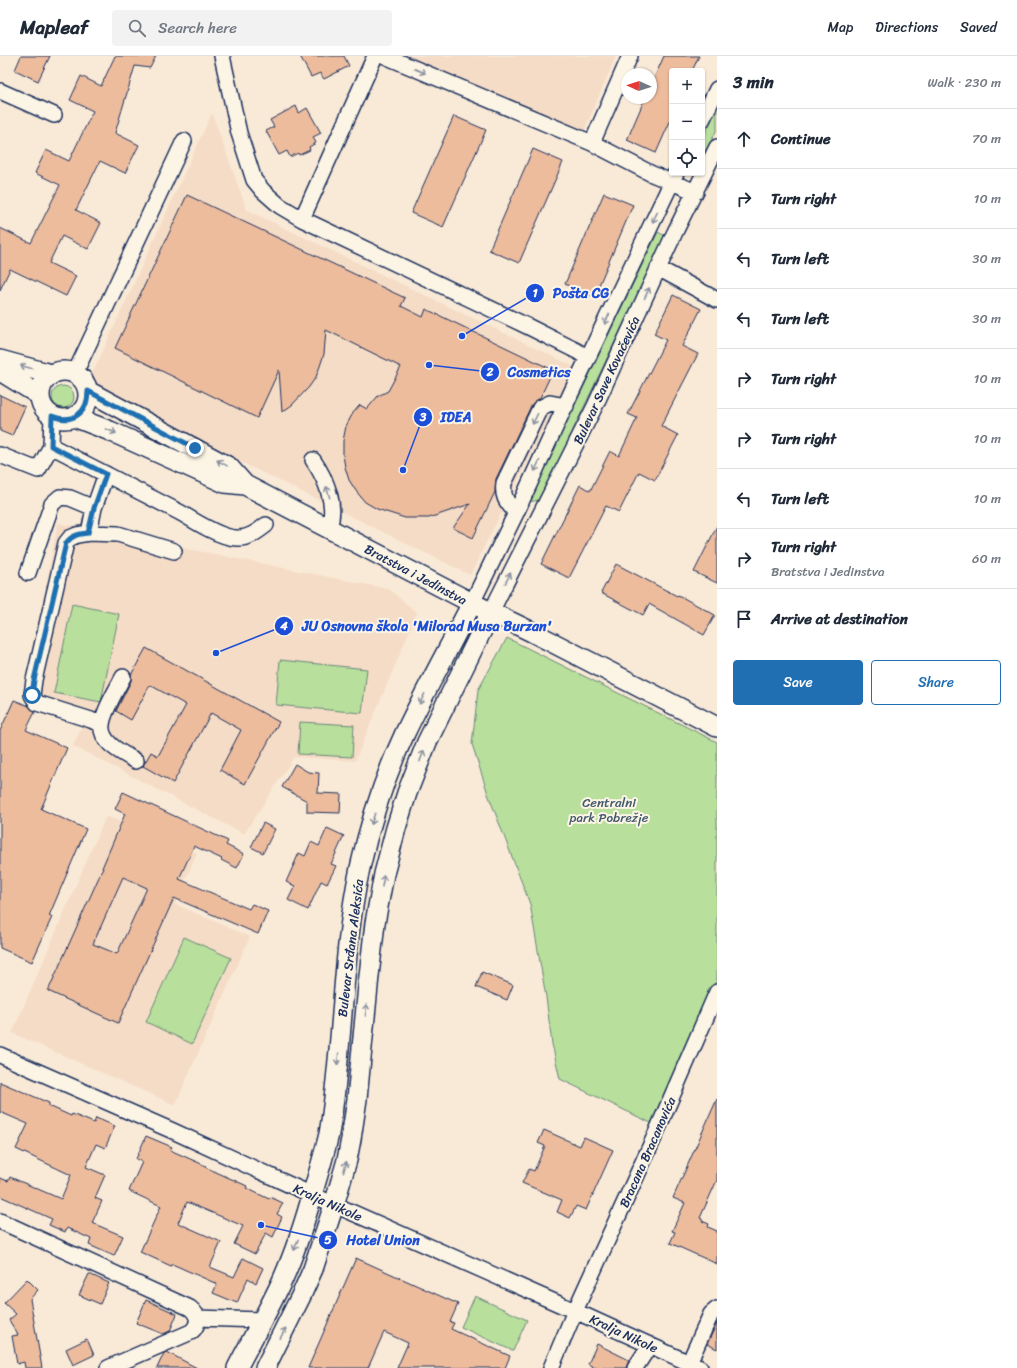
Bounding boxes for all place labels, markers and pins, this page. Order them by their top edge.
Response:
callout: Pošta CG [525,280,617,306]
callout: Cosmetics [480,359,579,385]
callout: IDEA [413,404,480,430]
callout: JU Osnovna škola 'Milorad Musa Burzan' [274,613,560,639]
callout: Hotel Union [318,1227,428,1253]

